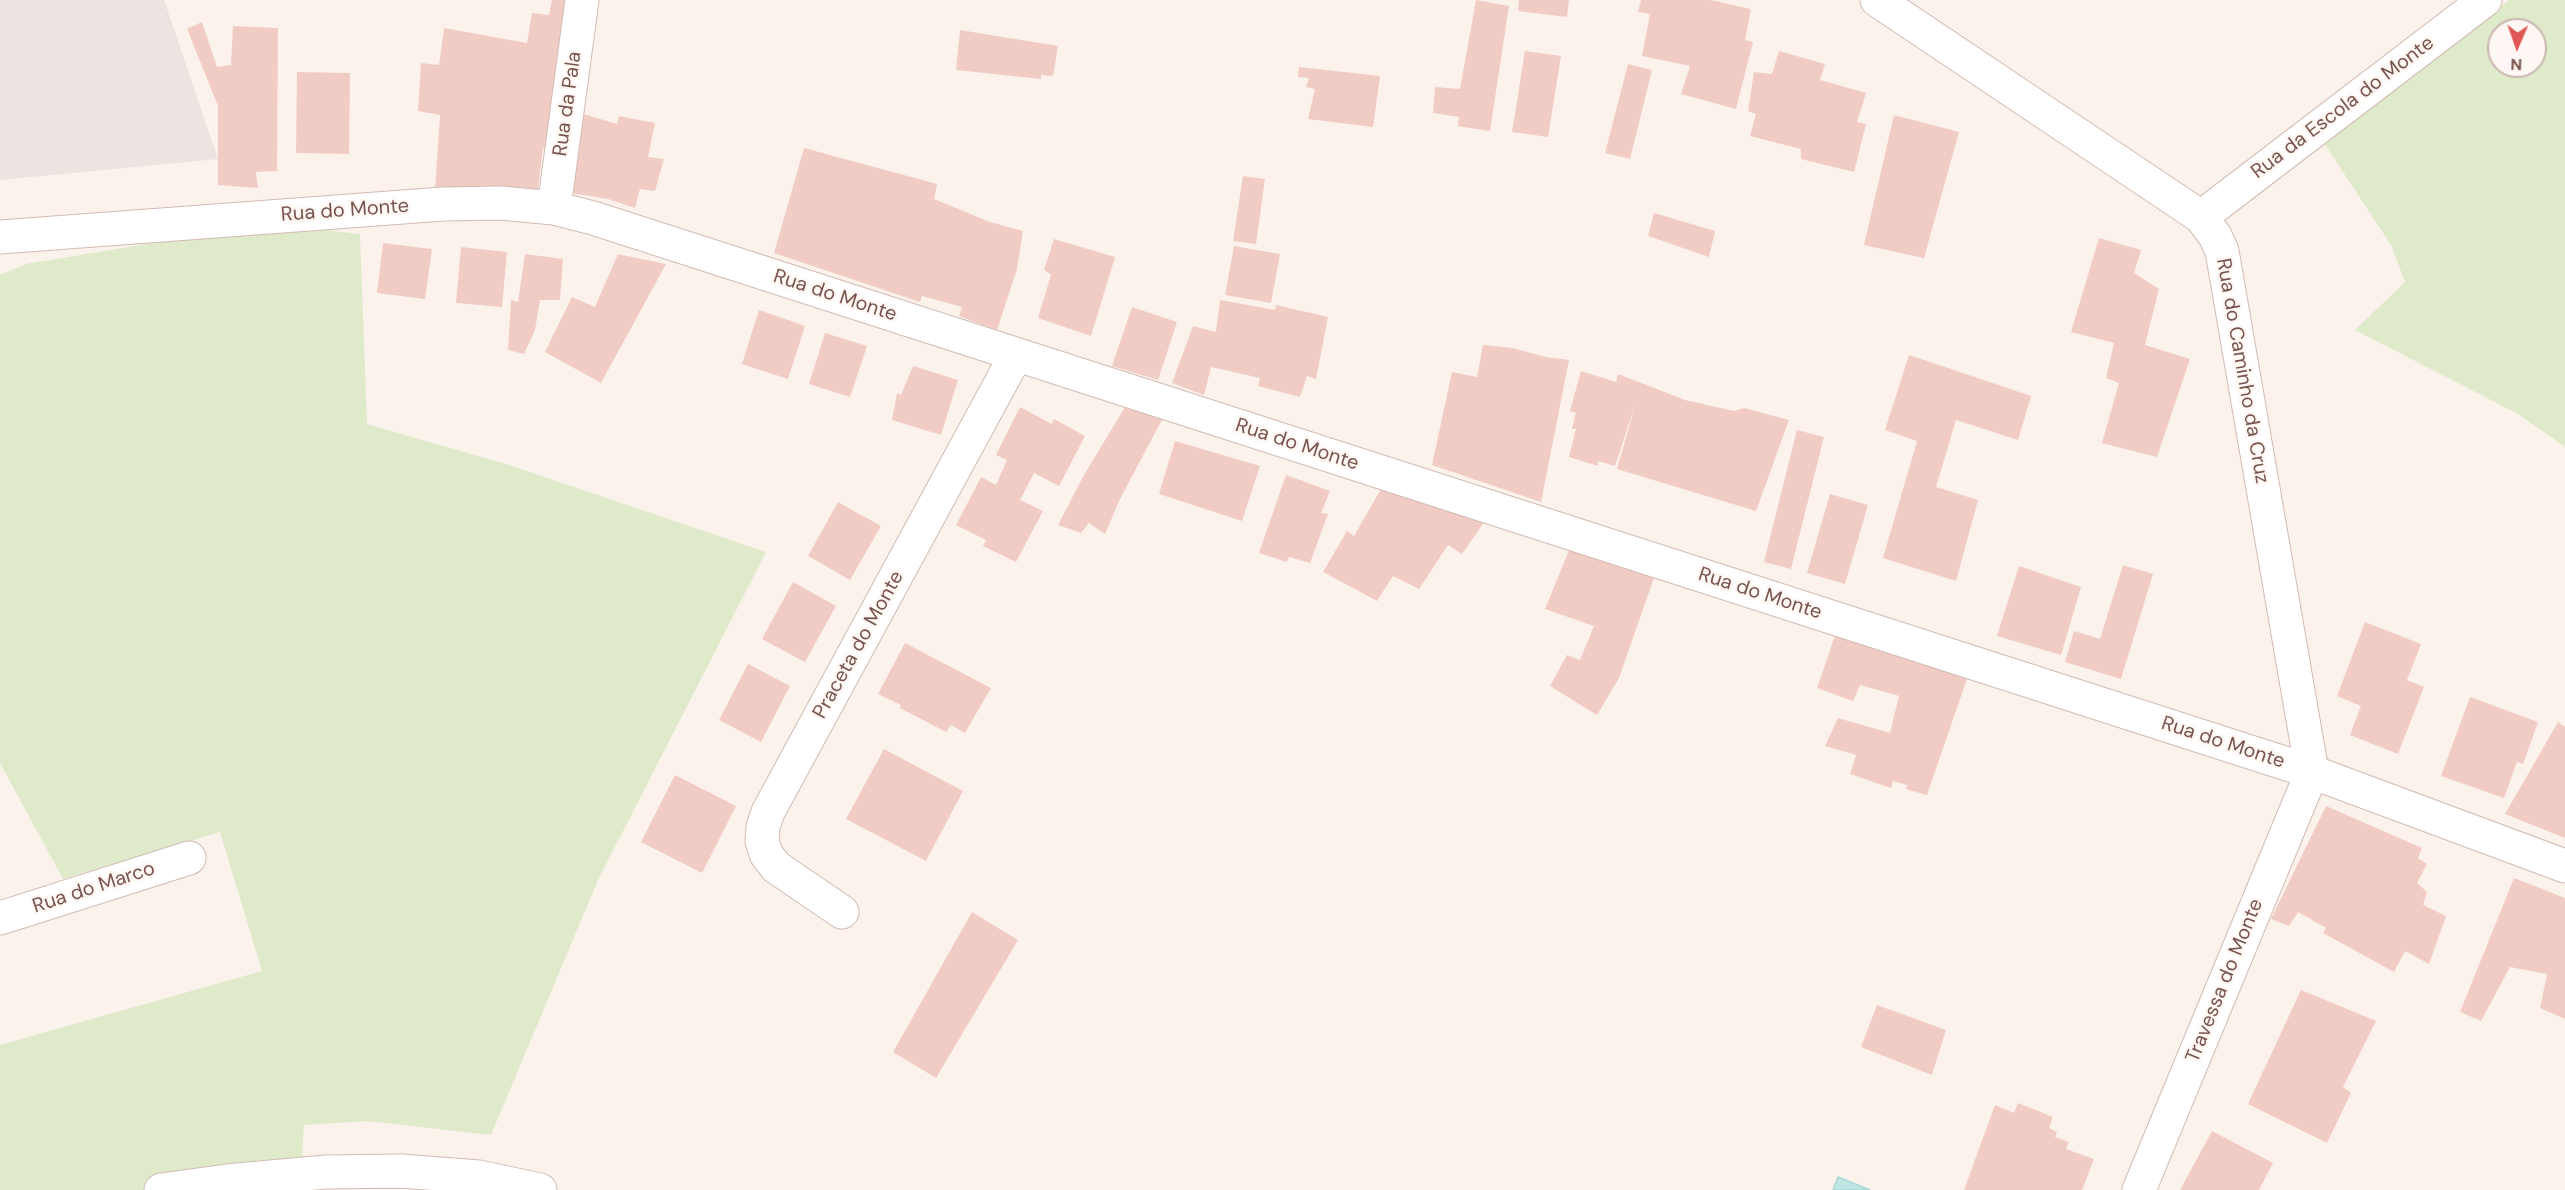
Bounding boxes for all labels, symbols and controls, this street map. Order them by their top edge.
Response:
north arrow [2487,18,2547,78]
street label: Rua da Escola do Monte [2247,32,2439,184]
street label: Rua da Pala [549,50,587,158]
text: N [2510,54,2523,75]
street label: Rua do Monte [280,195,410,227]
street label: Rua do Caminho da Cruz [2210,256,2274,486]
street label: Rua do Monte [770,265,900,327]
street label: Rua do Monte [1232,414,1362,476]
street label: Rua do Monte [1695,563,1825,625]
street label: Praceta do Monte [808,567,910,723]
street label: Rua do Monte [2158,712,2288,774]
street label: Rua do Marco [30,857,158,919]
street label: Travessa do Monte [2181,896,2269,1066]

